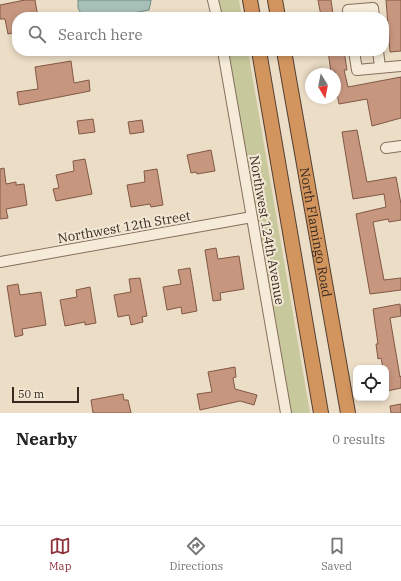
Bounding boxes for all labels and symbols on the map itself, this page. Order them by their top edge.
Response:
north arrow [305,68,341,104]
street label: Northwest 124th Avenue [245,154,289,306]
street label: North Flamingo Road [296,166,336,298]
street label: Northwest 12th Street [56,207,192,247]
scale bar [12,385,79,404]

